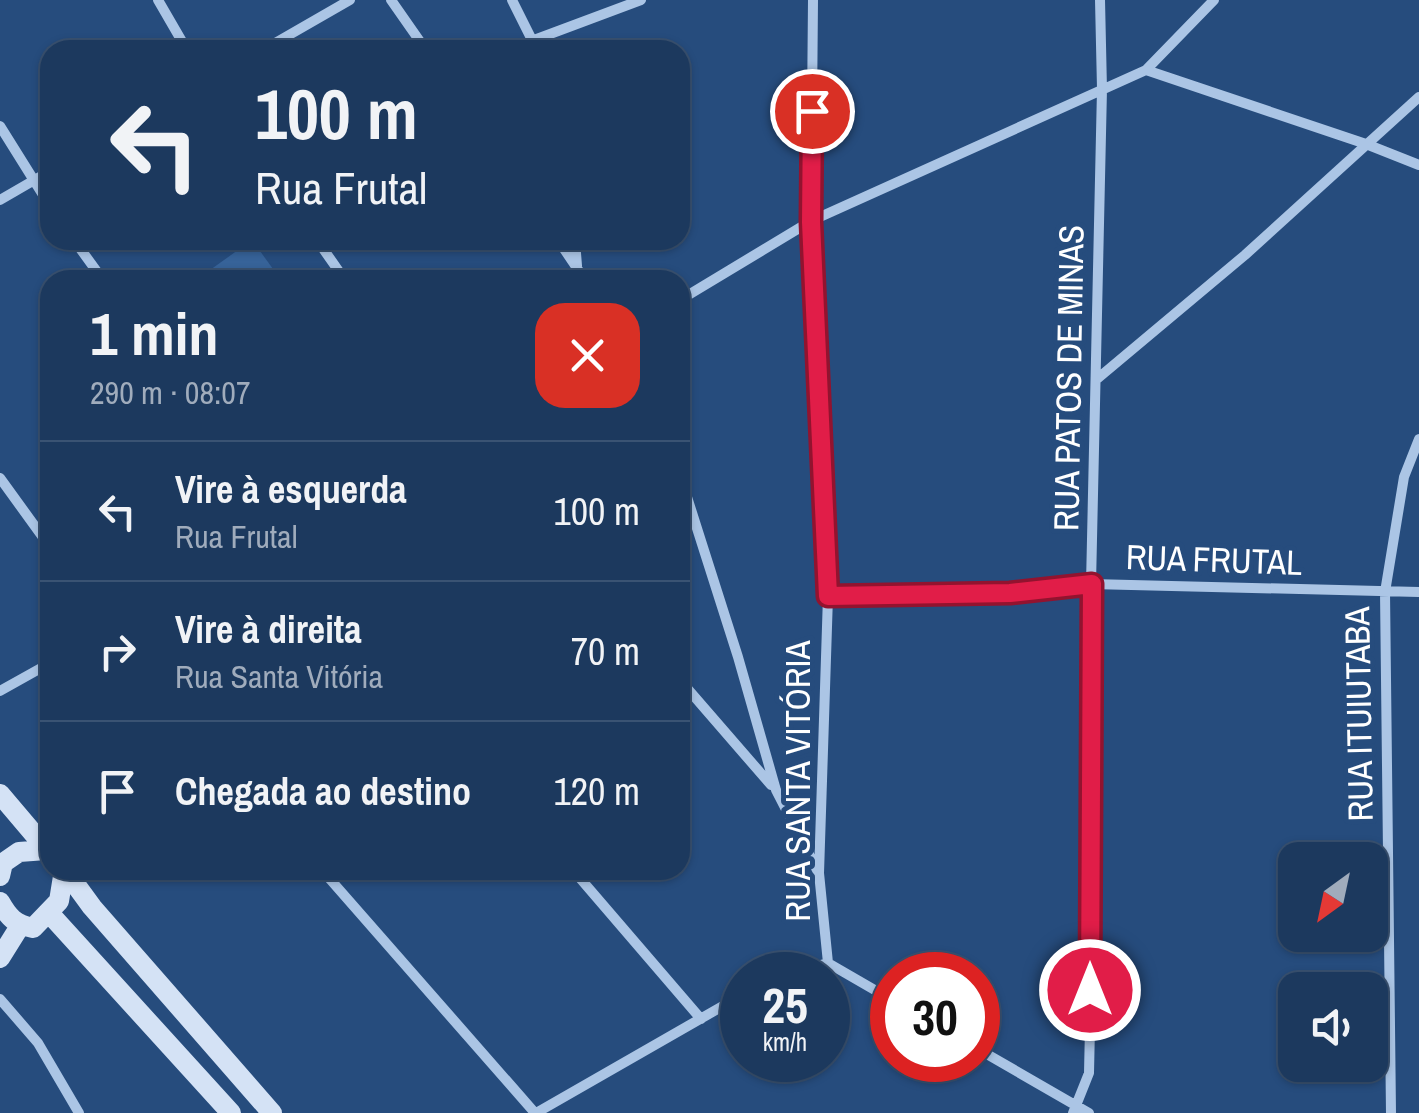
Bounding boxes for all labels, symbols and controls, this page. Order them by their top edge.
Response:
text: 100 m [255,67,418,161]
pin [770,69,855,154]
icon: left [90,80,220,210]
icon: arrive [785,84,840,139]
text: Rua Frutal [255,157,427,218]
street label: RUA PATOS DE MINAS [1042,224,1095,532]
text: 1 min [90,293,219,374]
button: close [535,303,640,408]
text: 290 m · 08:07 [90,371,250,414]
text: Vire à esquerda [175,464,407,515]
icon: left [90,484,145,539]
text: 100 m [553,486,640,537]
text: Rua Frutal [175,515,298,558]
street label: RUA FRUTAL [1125,533,1303,586]
text: Vire à direita [175,604,362,655]
street label: RUA ITUIUTABA [1333,605,1384,822]
icon: right [90,624,145,679]
text: 70 m [571,626,640,677]
street label: RUA SANTA VITÓRIA [774,639,821,922]
text: Rua Santa Vitória [175,655,383,698]
icon: arrive [90,764,145,819]
text: Chegada ao destino [175,766,471,817]
text: 120 m [553,766,640,817]
north arrow [1278,842,1388,952]
map controls [1278,842,1388,1082]
position arrow [1038,938,1142,1042]
speed limit sign: 30 [870,952,1000,1082]
text: 25 [762,971,808,1039]
button: sound [1278,972,1388,1082]
text: km/h [763,1025,807,1059]

